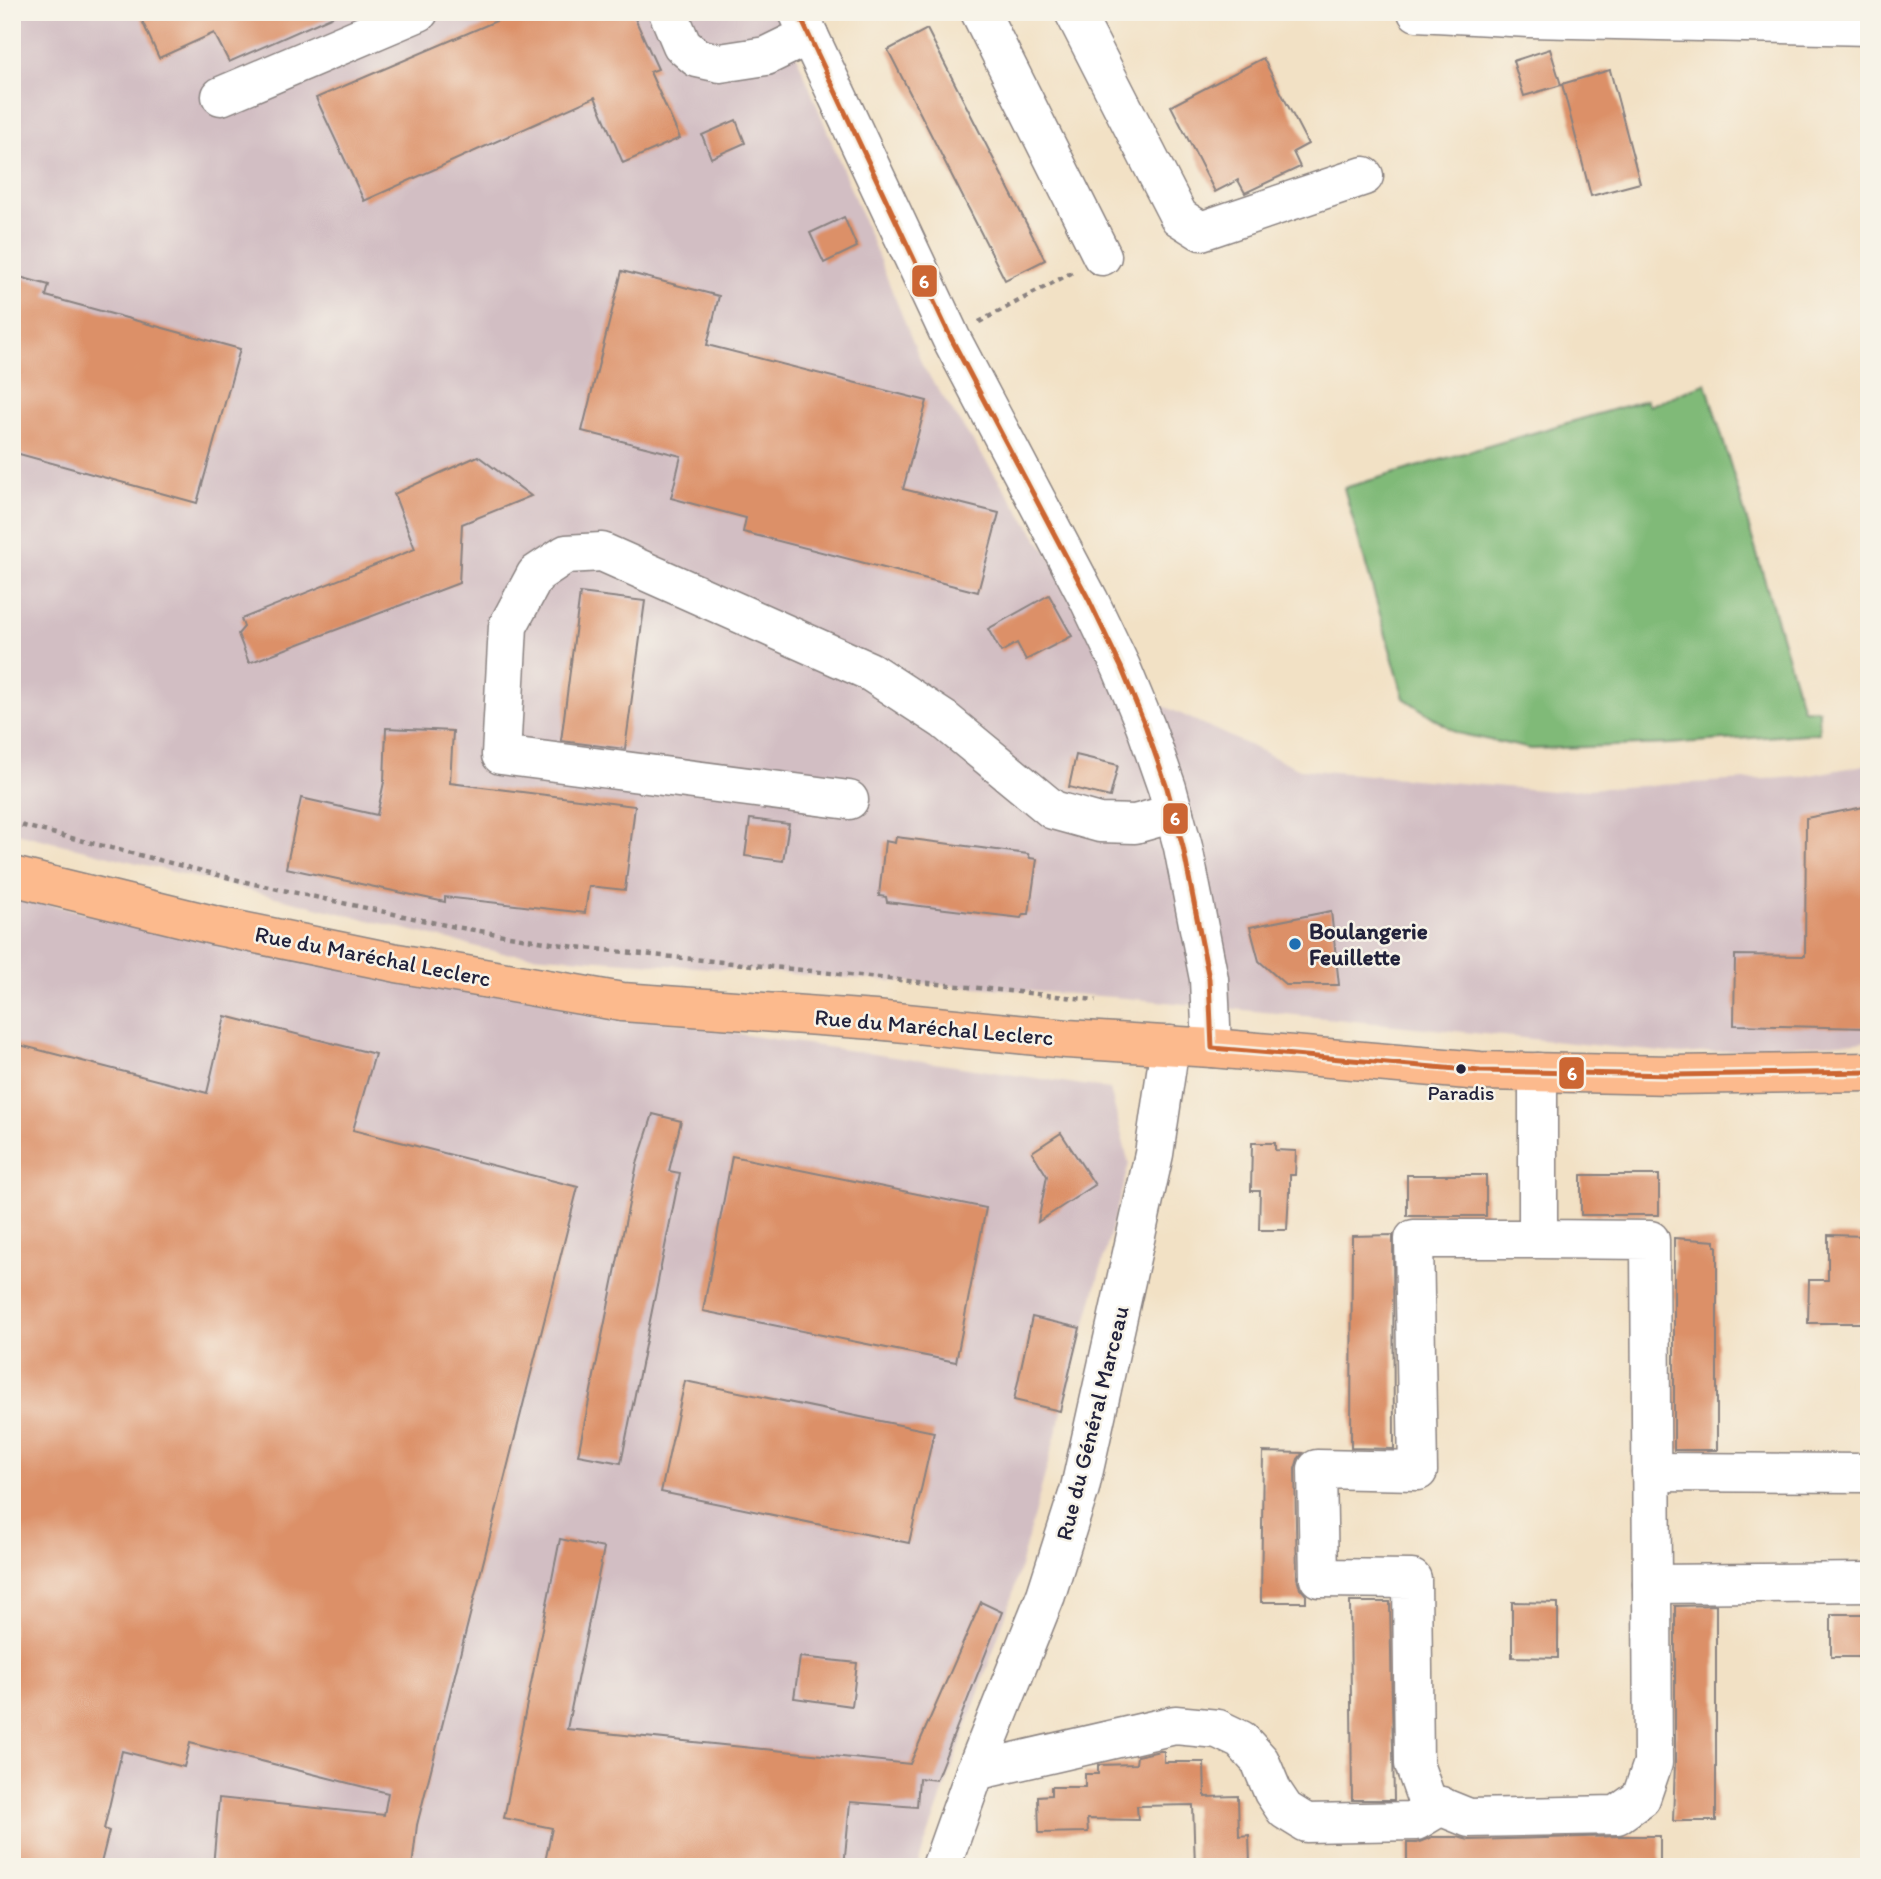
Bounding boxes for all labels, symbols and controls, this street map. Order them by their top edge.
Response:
line badge: 6 [911,264,938,298]
text: 6 [919,270,929,293]
line badge: 6 [1162,802,1189,835]
text: 6 [1170,807,1180,830]
place label: Boulangerie Feuillette [1309,917,1428,971]
street label: Rue du Maréchal Leclerc [253,919,494,993]
marker: Boulangerie Feuillette [1287,936,1303,952]
street label: Rue du Maréchal Leclerc [813,1003,1055,1051]
line badge: 6 [1558,1056,1585,1090]
marker: Paradis [1454,1062,1468,1076]
text: 6 [1567,1062,1577,1085]
place label: Paradis [1428,1080,1494,1105]
street label: Rue du Général Marceau [1049,1302,1135,1543]

